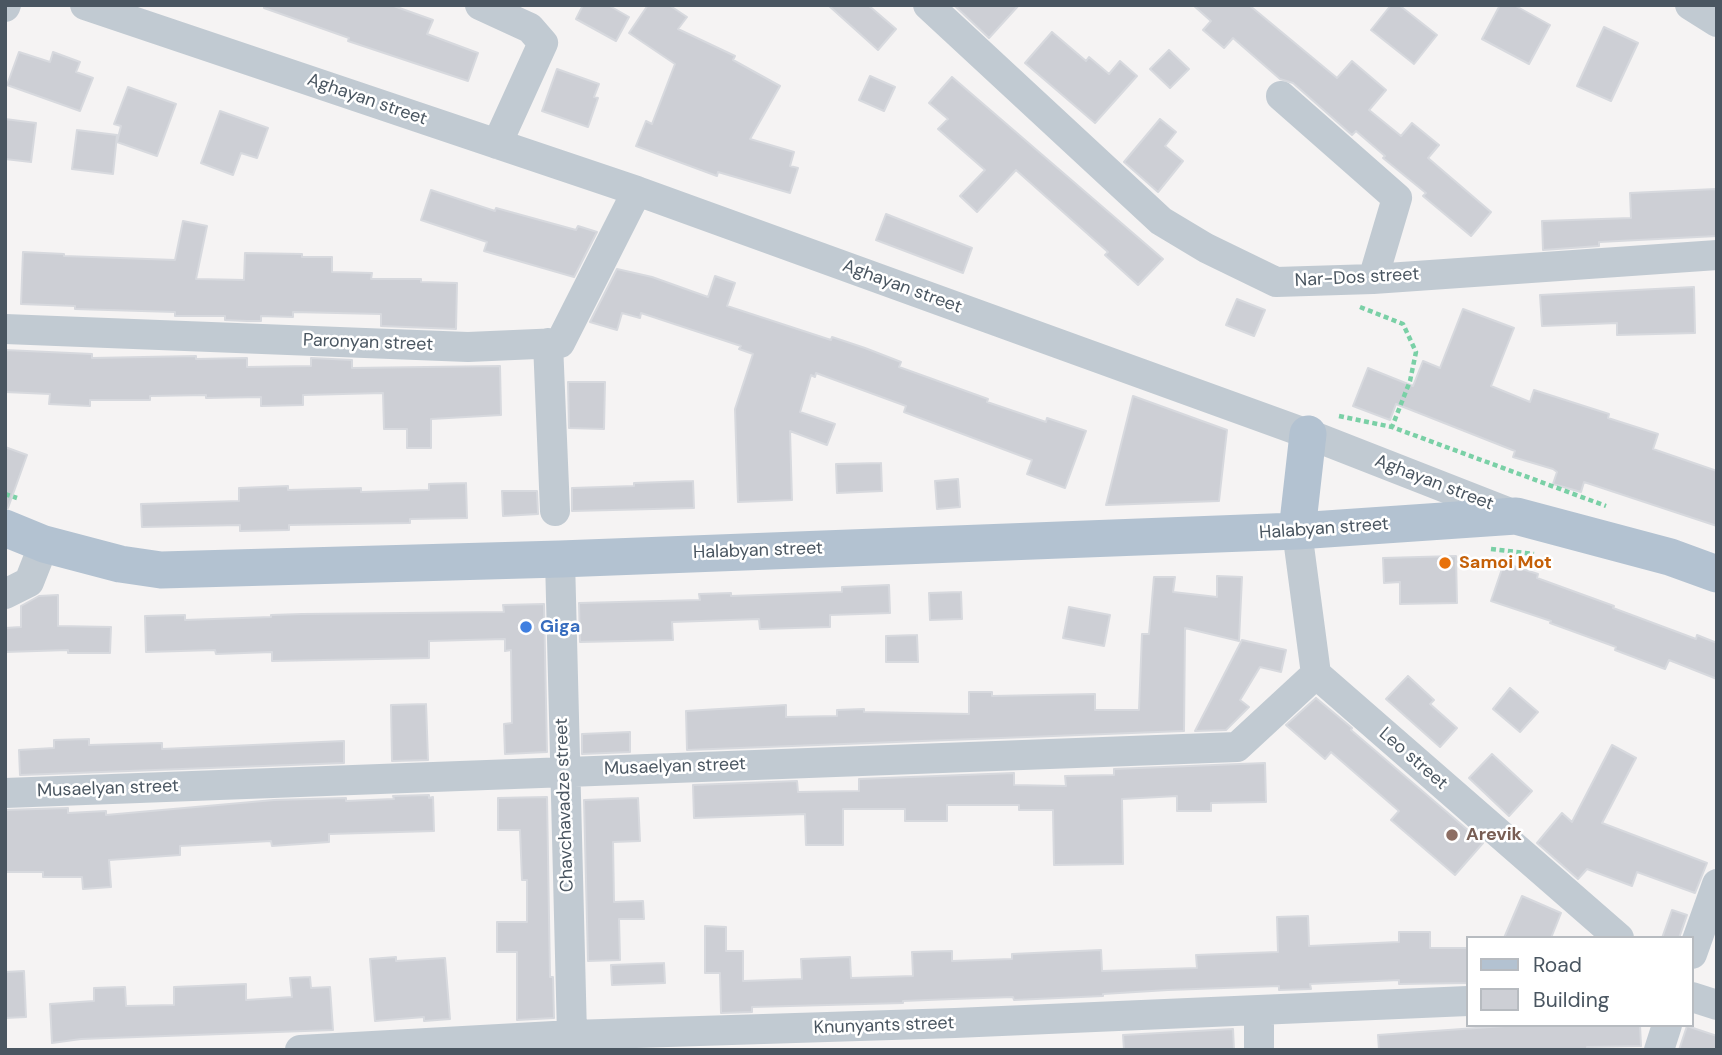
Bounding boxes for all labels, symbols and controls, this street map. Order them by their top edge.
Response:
street label: Aghayan street [304,69,430,131]
street label: Aghayan street [839,255,965,319]
street label: Nar-Dos street [1294,264,1420,292]
street label: Paronyan street [302,330,434,356]
street label: Aghayan street [1372,450,1496,516]
street label: Halabyan street [1258,514,1390,544]
street label: Halabyan street [693,538,823,564]
place label: Samoi Mot [1459,552,1552,574]
marker: Samoi Mot [1437,555,1453,571]
place label: Giga [540,616,580,638]
marker: Giga [518,619,534,635]
street label: Chavchavadze street [551,717,579,893]
street label: Leo street [1374,723,1452,795]
street label: Musaelyan street [604,754,746,780]
street label: Musaelyan street [37,776,179,802]
place label: Arevik [1466,824,1522,846]
marker: Arevik [1444,827,1460,843]
legend [1466,936,1694,1027]
text: Road [1533,951,1582,979]
text: Building [1533,986,1609,1014]
street label: Knunyants street [813,1013,955,1039]

